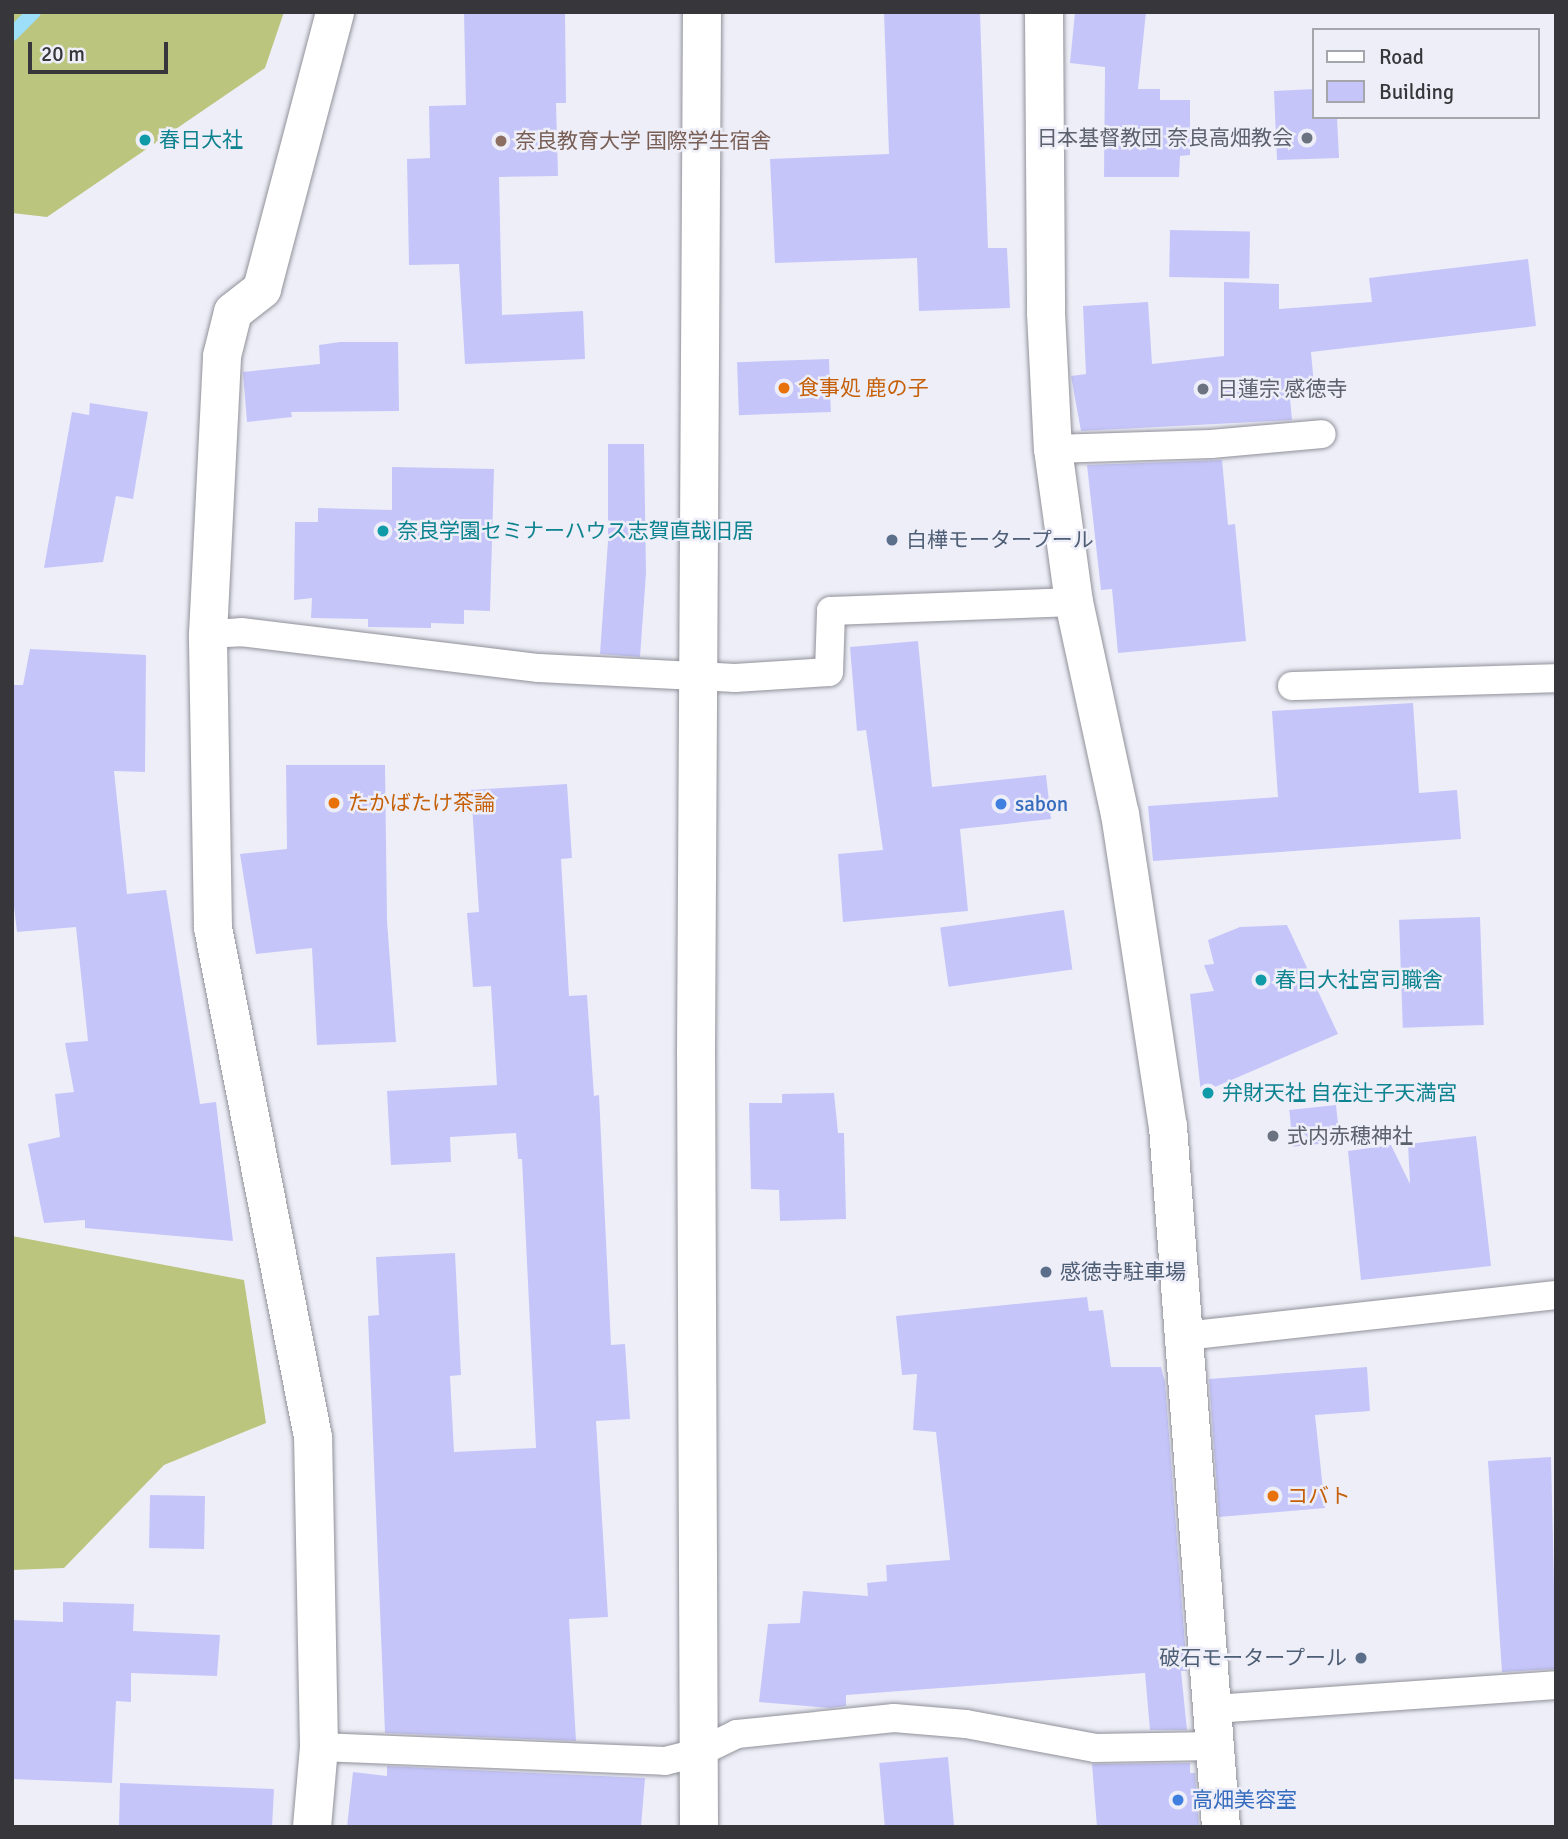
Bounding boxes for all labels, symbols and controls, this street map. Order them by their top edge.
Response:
scale bar [32,28,172,72]
legend [1312,28,1540,119]
text: 20 m [41,41,85,67]
text: Road [1379,44,1424,70]
text: Building [1379,79,1454,105]
place label: 日本基督教団 奈良高畑教会 [1036,125,1293,151]
place label: 春日大社 [159,127,243,153]
place label: 奈良教育大学 国際学生宿舎 [515,128,772,154]
marker: 日本基督教団 奈良高畑教会 [1299,130,1315,146]
marker: 春日大社 [137,132,153,148]
marker: 奈良教育大学 国際学生宿舎 [493,133,509,149]
place label: 食事処 鹿の子 [798,375,929,401]
place label: 日蓮宗 感徳寺 [1217,376,1348,402]
marker: 食事処 鹿の子 [776,380,792,396]
marker: 日蓮宗 感徳寺 [1195,381,1211,397]
place label: 奈良学園セミナーハウス志賀直哉旧居 [397,518,754,544]
marker: 奈良学園セミナーハウス志賀直哉旧居 [375,523,391,539]
place label: 白樺モータープール [906,527,1095,553]
marker: 白樺モータープール [884,532,900,548]
place label: たかばたけ茶論 [348,790,495,816]
place label: sabon [1015,791,1068,817]
marker: たかばたけ茶論 [326,795,342,811]
marker: sabon [993,796,1009,812]
place label: 春日大社宮司職舎 [1275,967,1443,993]
marker: 春日大社宮司職舎 [1253,972,1269,988]
place label: 弁財天社 自在辻子天満宮 [1222,1080,1458,1106]
marker: 弁財天社 自在辻子天満宮 [1200,1085,1216,1101]
place label: 式内赤穂神社 [1287,1123,1413,1149]
marker: 式内赤穂神社 [1265,1128,1281,1144]
place label: 感徳寺駐車場 [1060,1259,1186,1285]
marker: 感徳寺駐車場 [1038,1264,1054,1280]
place label: コバト [1287,1483,1350,1509]
marker: コバト [1265,1488,1281,1504]
place label: 破石モータープール [1158,1645,1347,1671]
marker: 破石モータープール [1353,1650,1369,1666]
place label: 高畑美容室 [1192,1787,1297,1813]
marker: 高畑美容室 [1170,1792,1186,1808]

